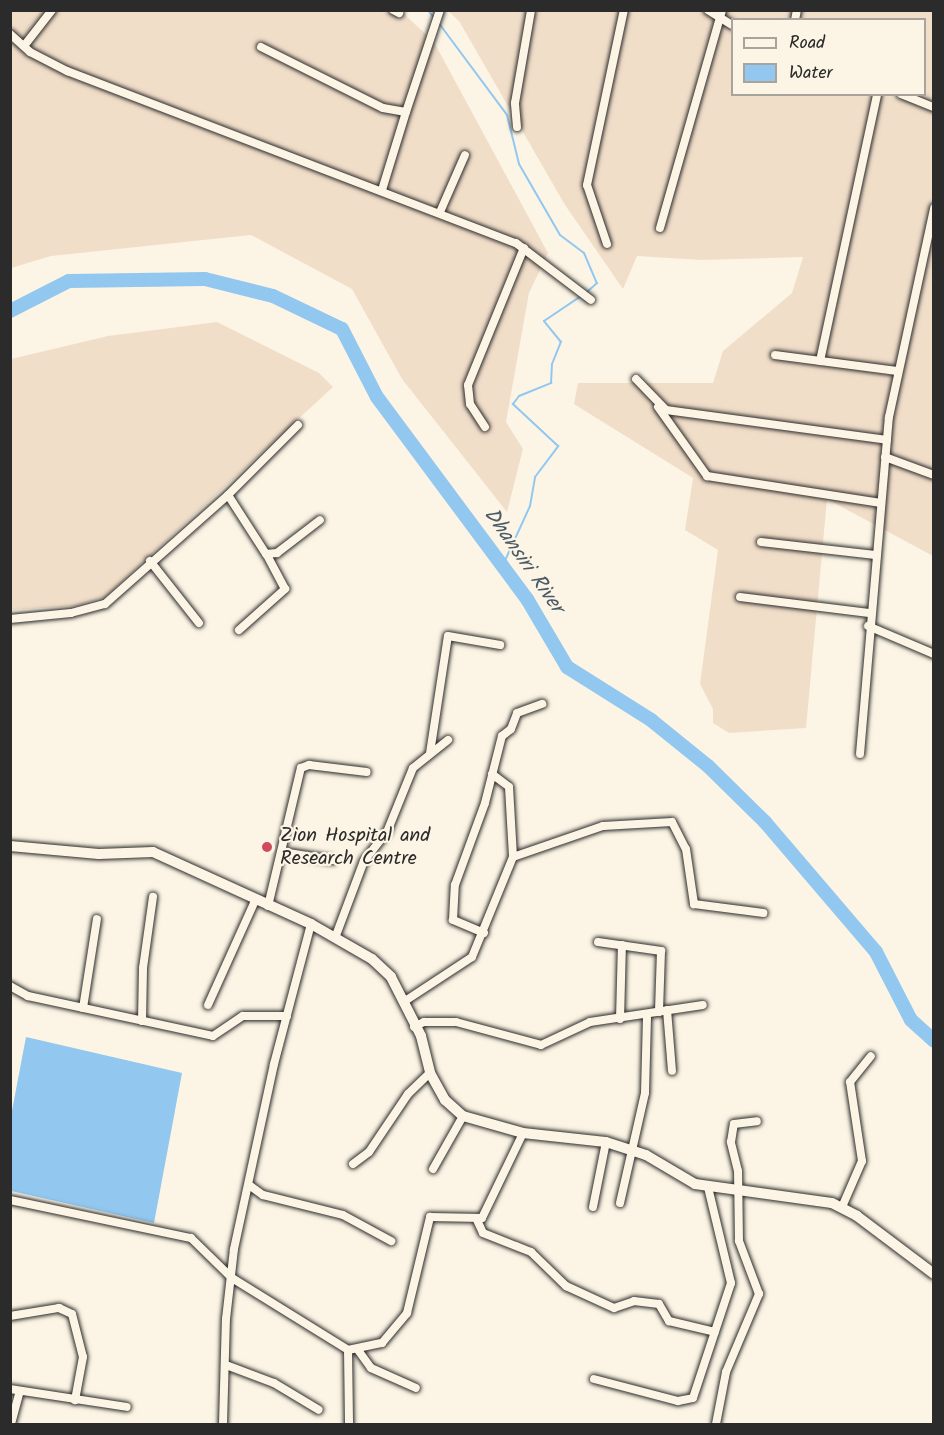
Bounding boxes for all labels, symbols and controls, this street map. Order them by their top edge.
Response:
legend [731,18,926,96]
text: Road [789,29,825,58]
text: Water [789,59,833,88]
water label: Dhansiri River [477,504,569,618]
place label: Zion Hospital and Research Centre [280,824,430,871]
marker: Zion Hospital and Research Centre [258,838,276,856]

